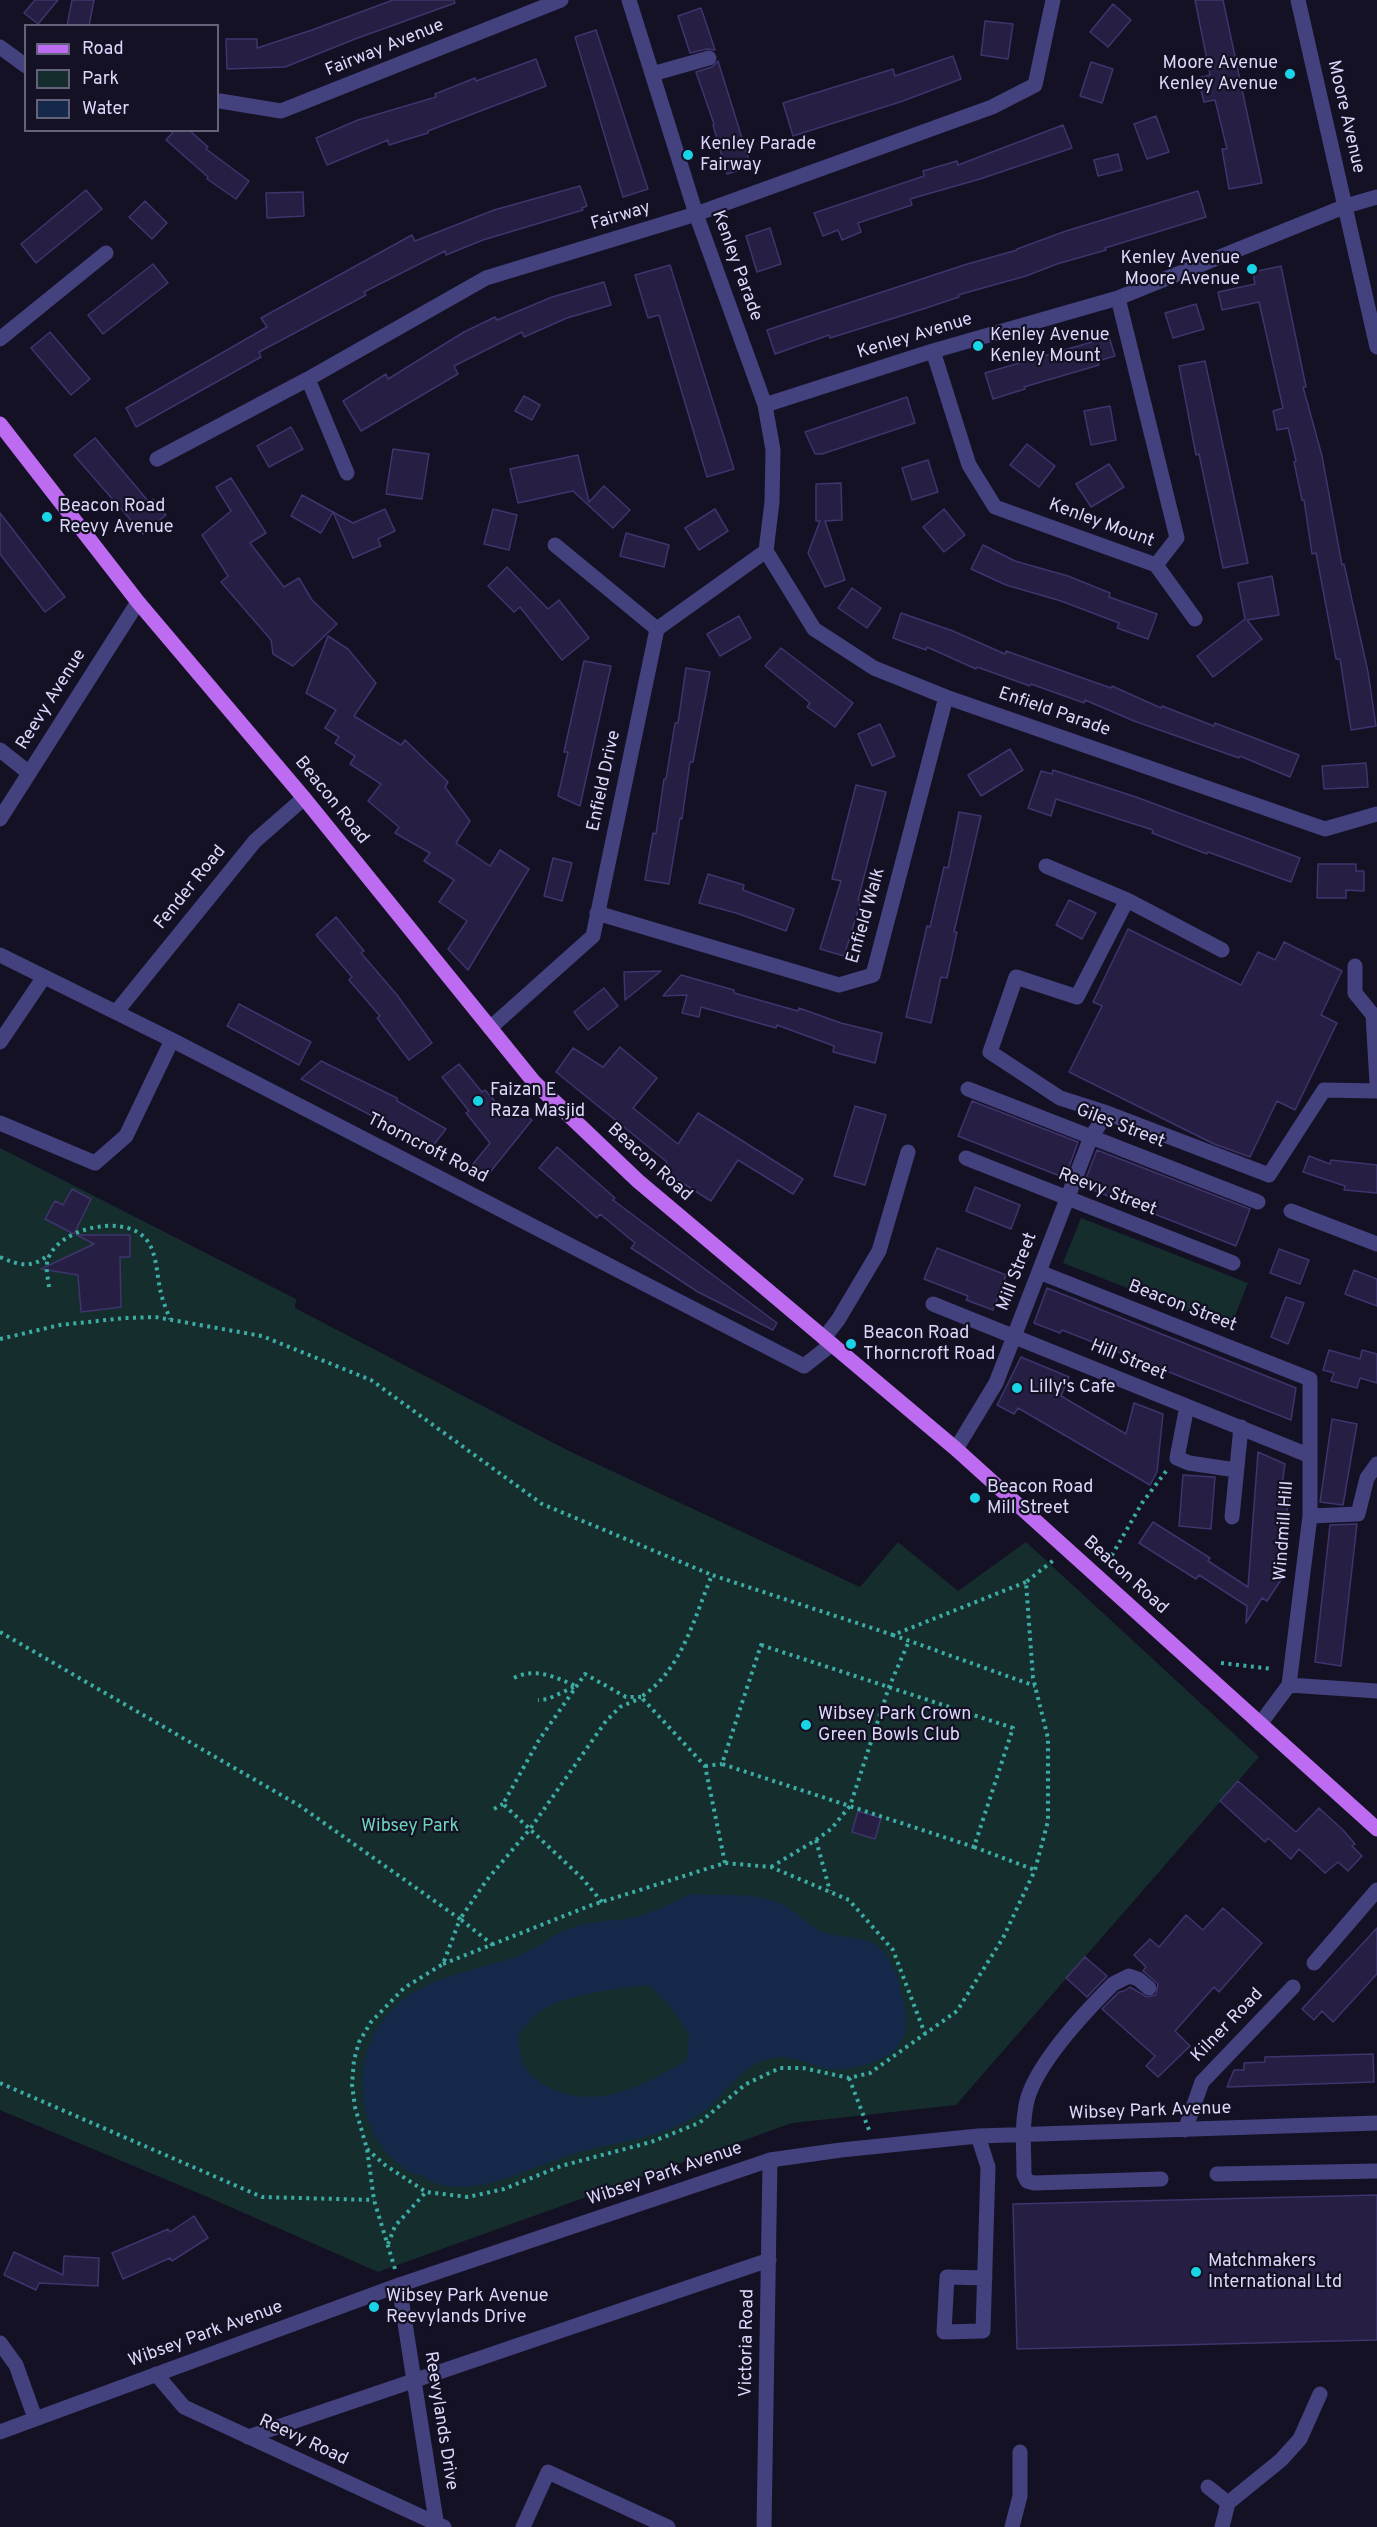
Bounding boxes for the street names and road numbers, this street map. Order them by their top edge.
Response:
street label: Fairway Avenue [323,15,447,83]
street label: Moore Avenue [1321,58,1369,176]
street label: Fairway [588,198,654,236]
street label: Kenley Parade [706,208,766,324]
street label: Kenley Avenue [855,309,975,365]
street label: Kenley Mount [1045,495,1157,553]
street label: Reevy Avenue [13,646,91,754]
street label: Enfield Parade [995,684,1113,742]
street label: Enfield Drive [584,728,626,834]
street label: Beacon Road [289,753,373,849]
street label: Fender Road [151,842,231,934]
street label: Enfield Walk [843,866,891,966]
street label: Giles Street [1073,1100,1167,1154]
street label: Thorncroft Road [363,1109,491,1189]
street label: Beacon Road [602,1119,696,1207]
street label: Reevy Street [1055,1164,1159,1222]
street label: Mill Street [993,1230,1043,1314]
street label: Beacon Street [1125,1276,1239,1338]
street label: Hill Street [1087,1336,1169,1386]
street label: Windmill Hill [1271,1480,1299,1582]
street label: Beacon Road [1078,1532,1172,1620]
street label: Kilner Road [1187,1985,1269,2067]
street label: Wibsey Park Avenue [1068,2098,1232,2126]
street label: Wibsey Park Avenue [585,2138,745,2212]
street label: Victoria Road [736,2289,760,2397]
street label: Wibsey Park Avenue [126,2297,286,2373]
street label: Reevylands Drive [418,2350,462,2492]
street label: Reevy Road [255,2411,351,2471]

